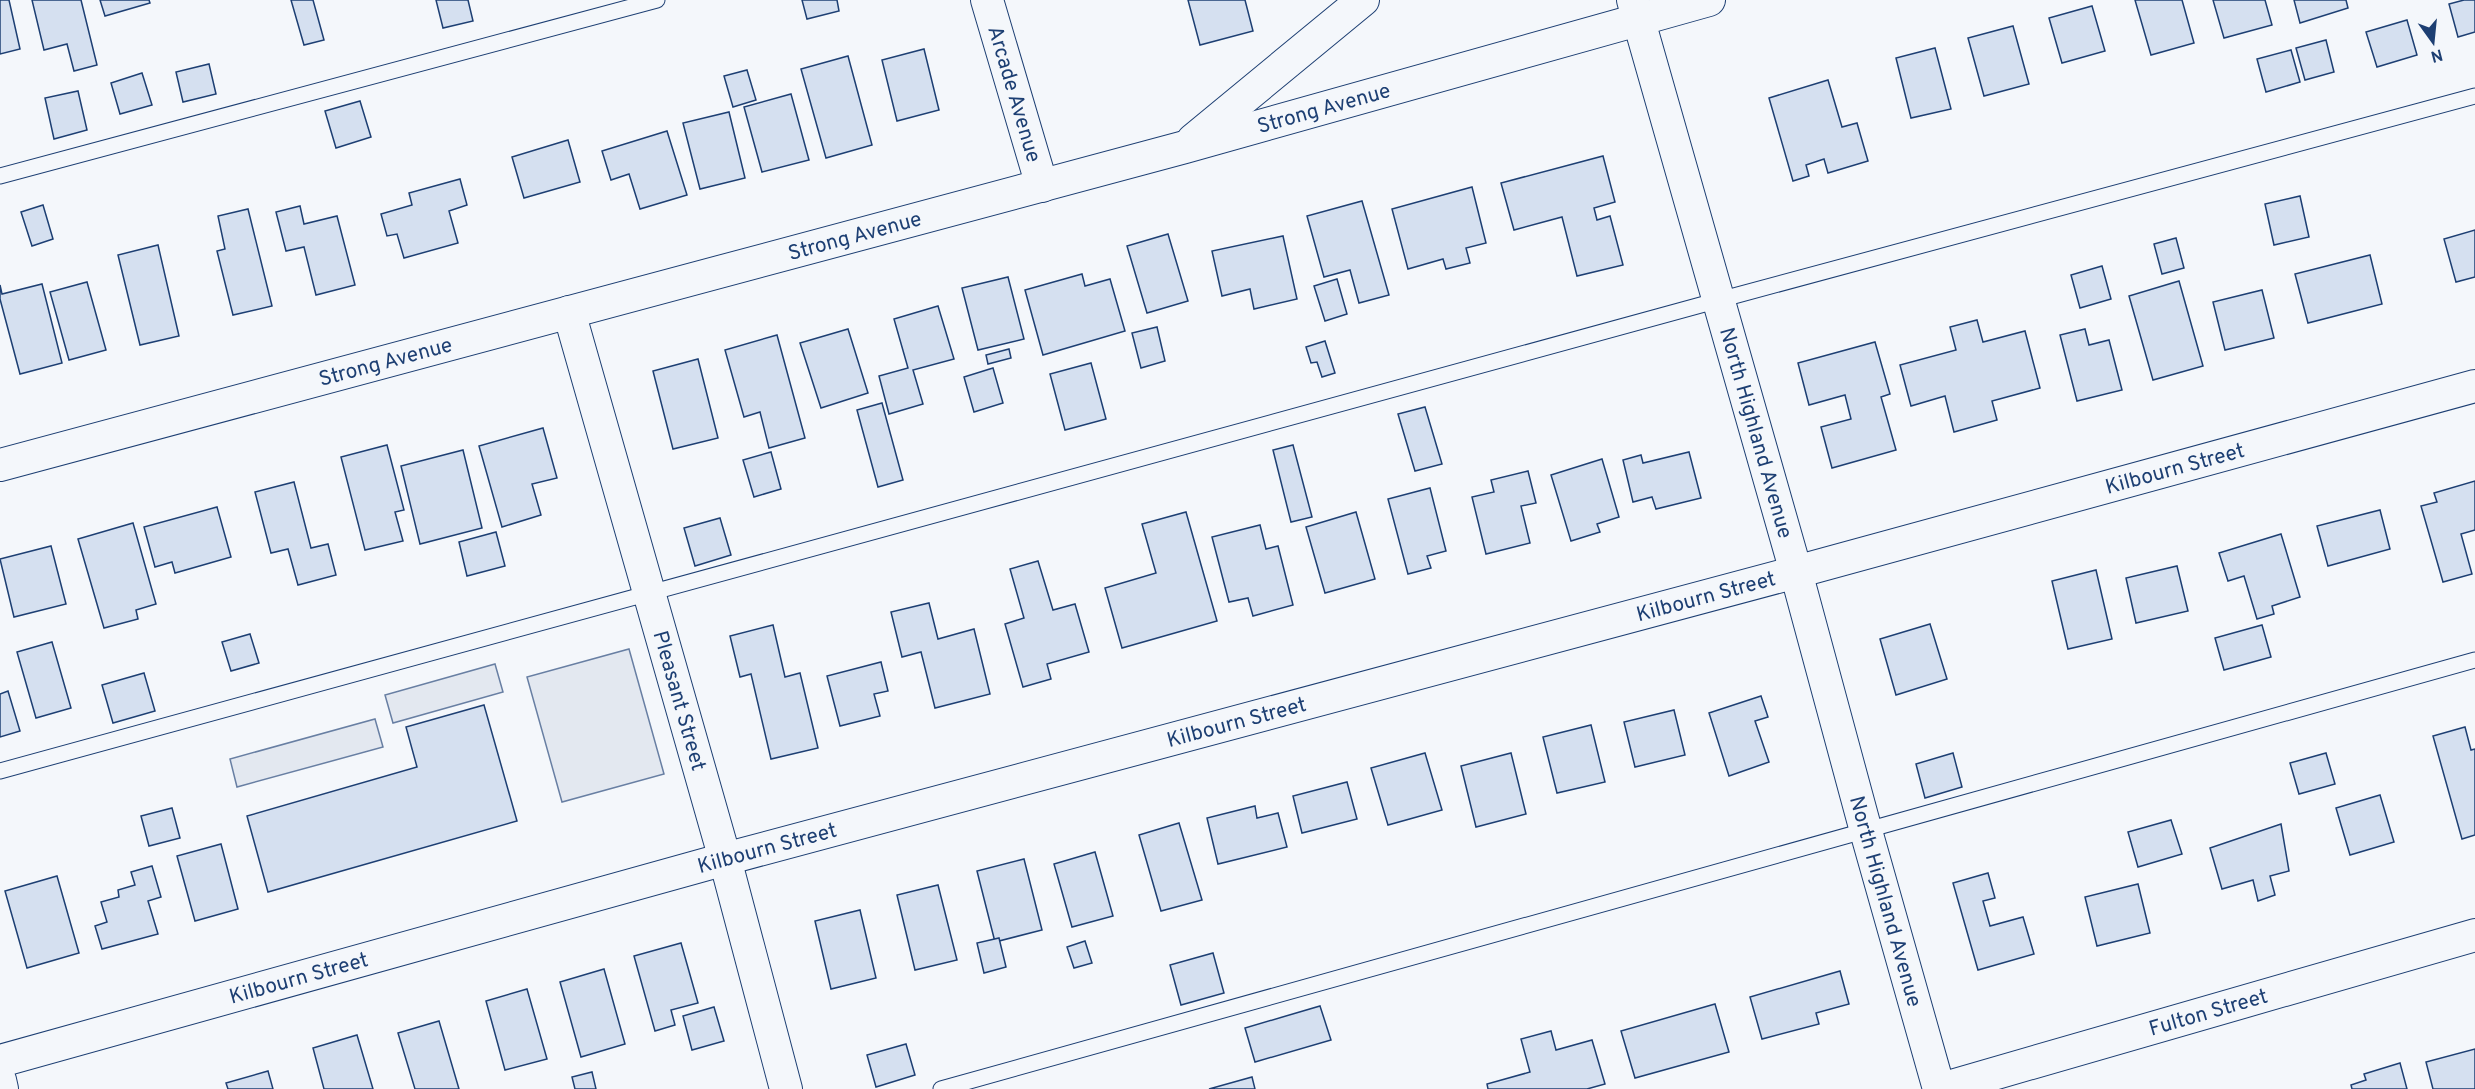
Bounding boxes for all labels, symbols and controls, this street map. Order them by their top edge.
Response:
north arrow [2403,12,2463,72]
street label: Arcade Avenue [980,23,1046,166]
text: N [2428,43,2445,66]
street label: Strong Avenue [1254,78,1394,141]
street label: Strong Avenue [785,206,925,268]
street label: North Highland Avenue [1712,325,1798,542]
street label: Strong Avenue [316,332,455,394]
street label: Kilbourn Street [2102,438,2248,502]
street label: Kilbourn Street [1633,566,1779,629]
street label: Pleasant Street [646,628,711,774]
street label: Kilbourn Street [1164,692,1309,755]
street label: North Highland Avenue [1842,793,1927,1010]
street label: Kilbourn Street [695,818,840,881]
street label: Kilbourn Street [226,947,372,1011]
street label: Fulton Street [2146,983,2271,1043]

